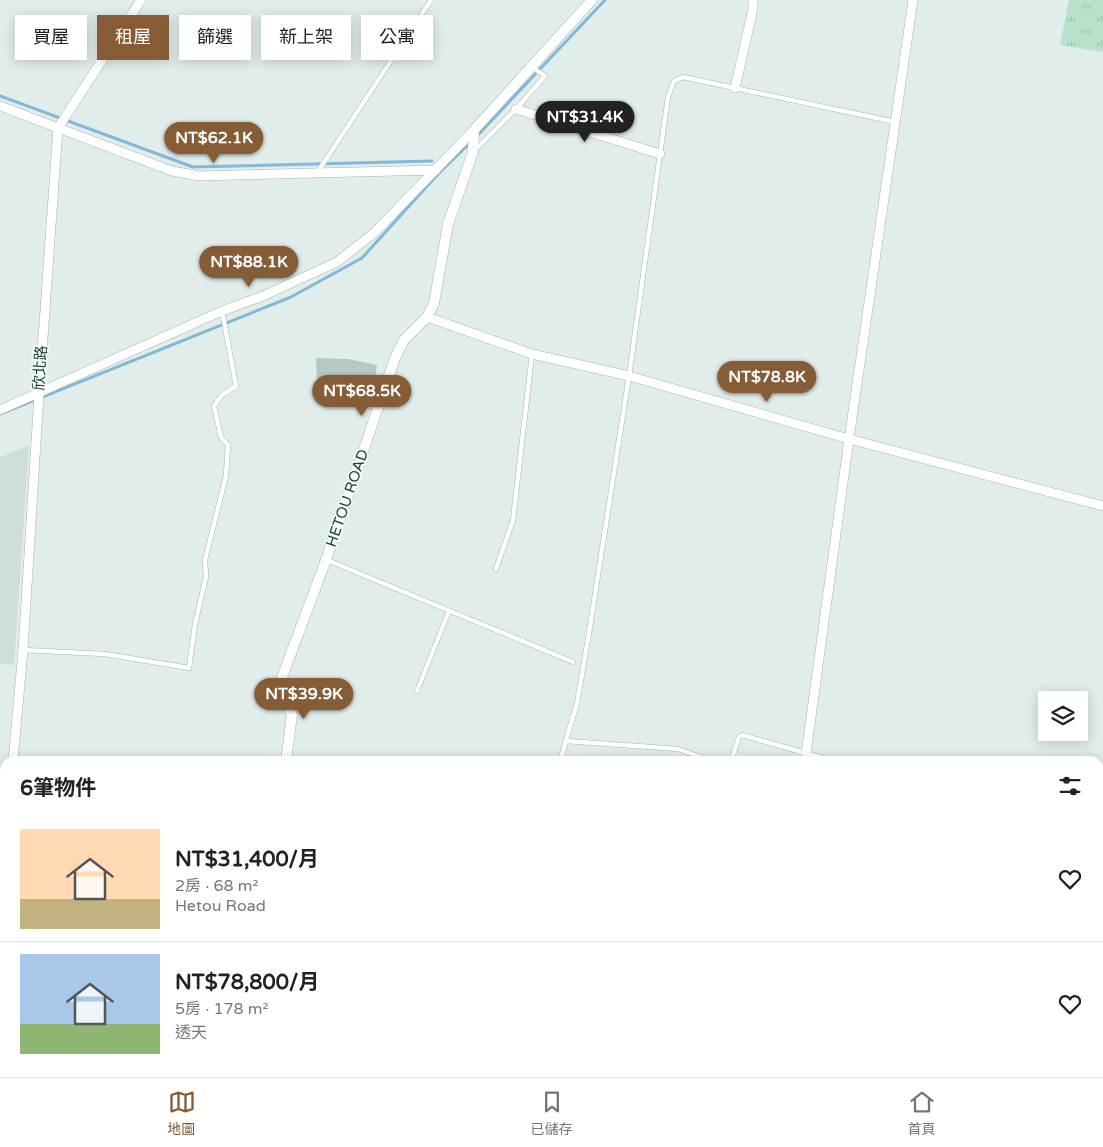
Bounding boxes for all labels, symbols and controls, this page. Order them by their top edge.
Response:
chip: 買屋 [15,15,87,60]
chip: 租屋 [97,15,169,60]
chip: 篩選 [179,15,251,60]
chip: 新上架 [261,15,351,60]
chip: 公寓 [361,15,433,60]
pin: NT$31.4K [533,100,637,143]
text: NT$31.4K [546,107,624,127]
pin: NT$62.1K [162,121,266,164]
text: NT$62.1K [175,128,253,148]
pin: NT$88.1K [197,246,301,288]
text: NT$88.1K [210,252,288,272]
street label: 欣北路 [29,345,51,391]
pin: NT$78.8K [715,360,819,403]
text: NT$78.8K [728,367,806,387]
pin: NT$68.5K [310,374,414,417]
text: NT$68.5K [323,381,401,401]
street label: HETOU ROAD [322,447,372,549]
pin: NT$39.9K [252,678,356,720]
text: NT$39.9K [265,684,343,704]
map controls [1038,691,1088,741]
button: layers [1038,691,1088,741]
icon: filters [1056,772,1084,800]
text: 6筆物件 [20,776,96,801]
text: NT$31,400/月 [175,847,319,872]
icon: home [60,849,120,909]
icon: heart [1056,865,1084,893]
text: 2房 · 68 m² [175,876,258,896]
text: Hetou Road [175,896,266,916]
text: NT$78,800/月 [175,970,319,995]
icon: home [60,974,120,1034]
icon: heart [1056,990,1084,1018]
text: 5房 · 178 m² [175,999,268,1019]
text: 透天 [175,1023,207,1043]
tab: 地圖 [168,1088,196,1138]
tab: 已儲存 [531,1088,573,1138]
tab: 首頁 [908,1088,936,1138]

